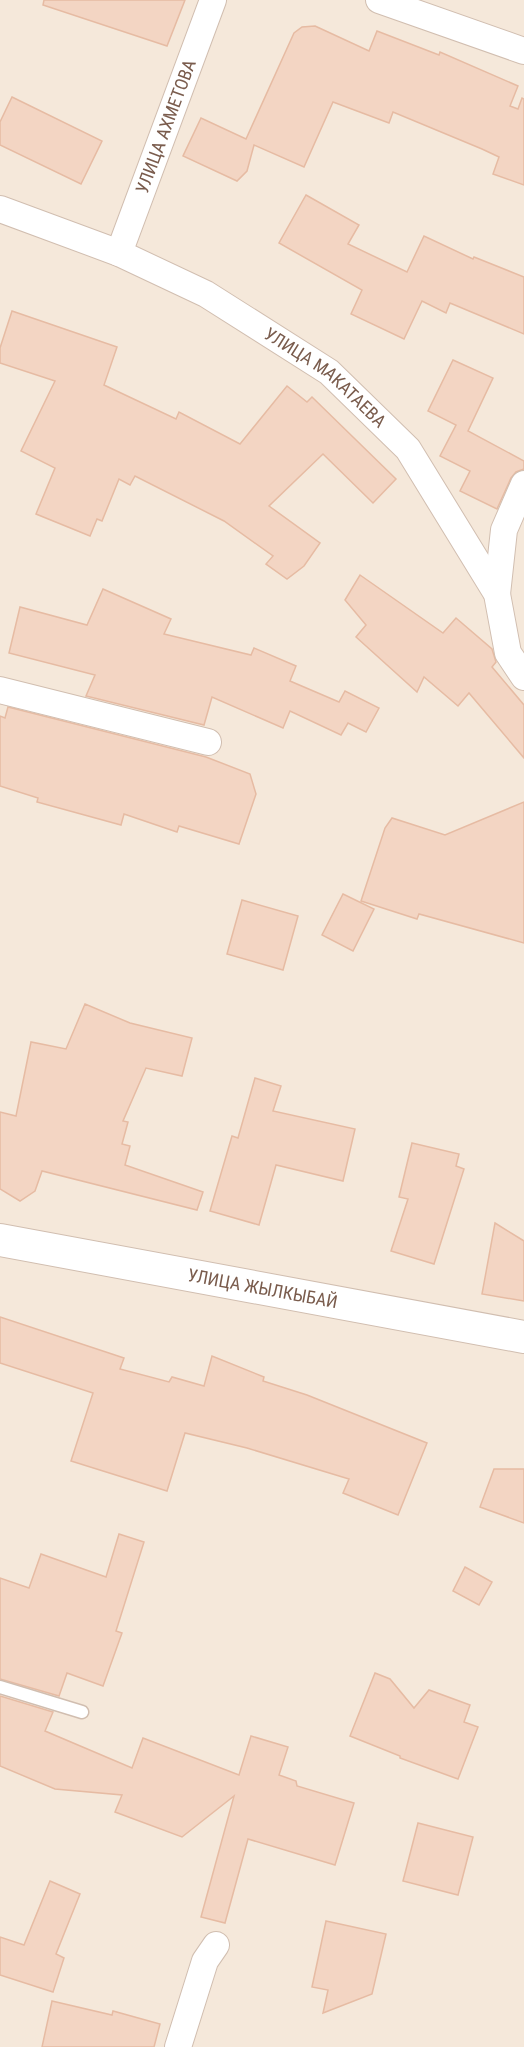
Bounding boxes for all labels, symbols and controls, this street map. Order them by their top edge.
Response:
street label: УЛИЦА АХМЕТОВА [131,56,200,196]
street label: УЛИЦА МАКАТАЕВА [261,323,391,432]
street label: УЛИЦА ЖЫЛКЫБАЙ [186,1264,339,1312]

